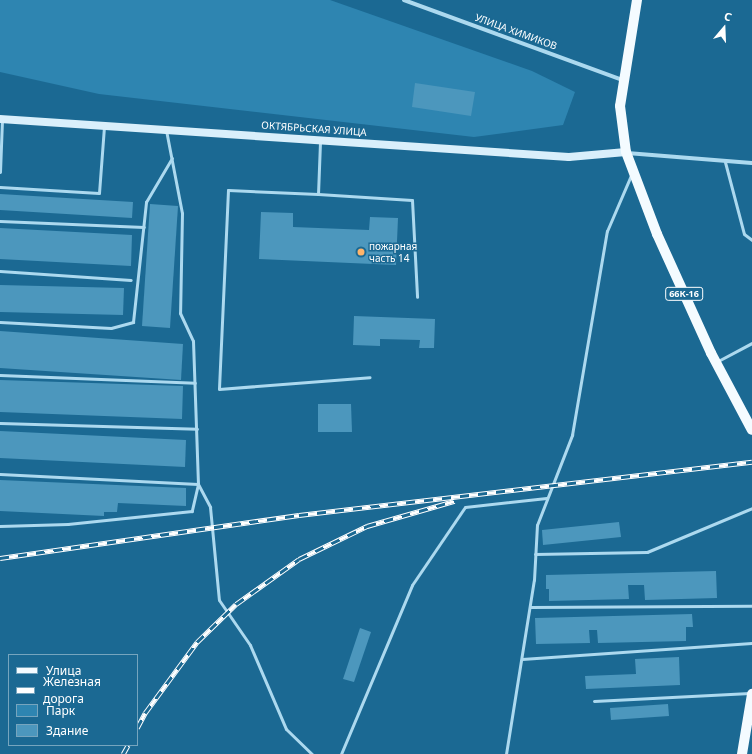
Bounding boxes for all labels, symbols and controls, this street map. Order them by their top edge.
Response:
north arrow [704,8,744,48]
text: С [722,8,734,24]
street label: УЛИЦА ХИМИКОВ [473,12,559,52]
street label: ОКТЯБРЬСКАЯ УЛИЦА [261,119,367,139]
place label: пожарная часть 14 [369,240,417,264]
marker: пожарная часть 14 [356,247,366,257]
road number: 66К-16 [665,287,703,301]
legend [8,654,138,746]
text: Улица [46,662,81,679]
text: Железная дорога [43,673,101,707]
text: Парк [46,702,75,719]
text: Здание [46,722,88,739]

